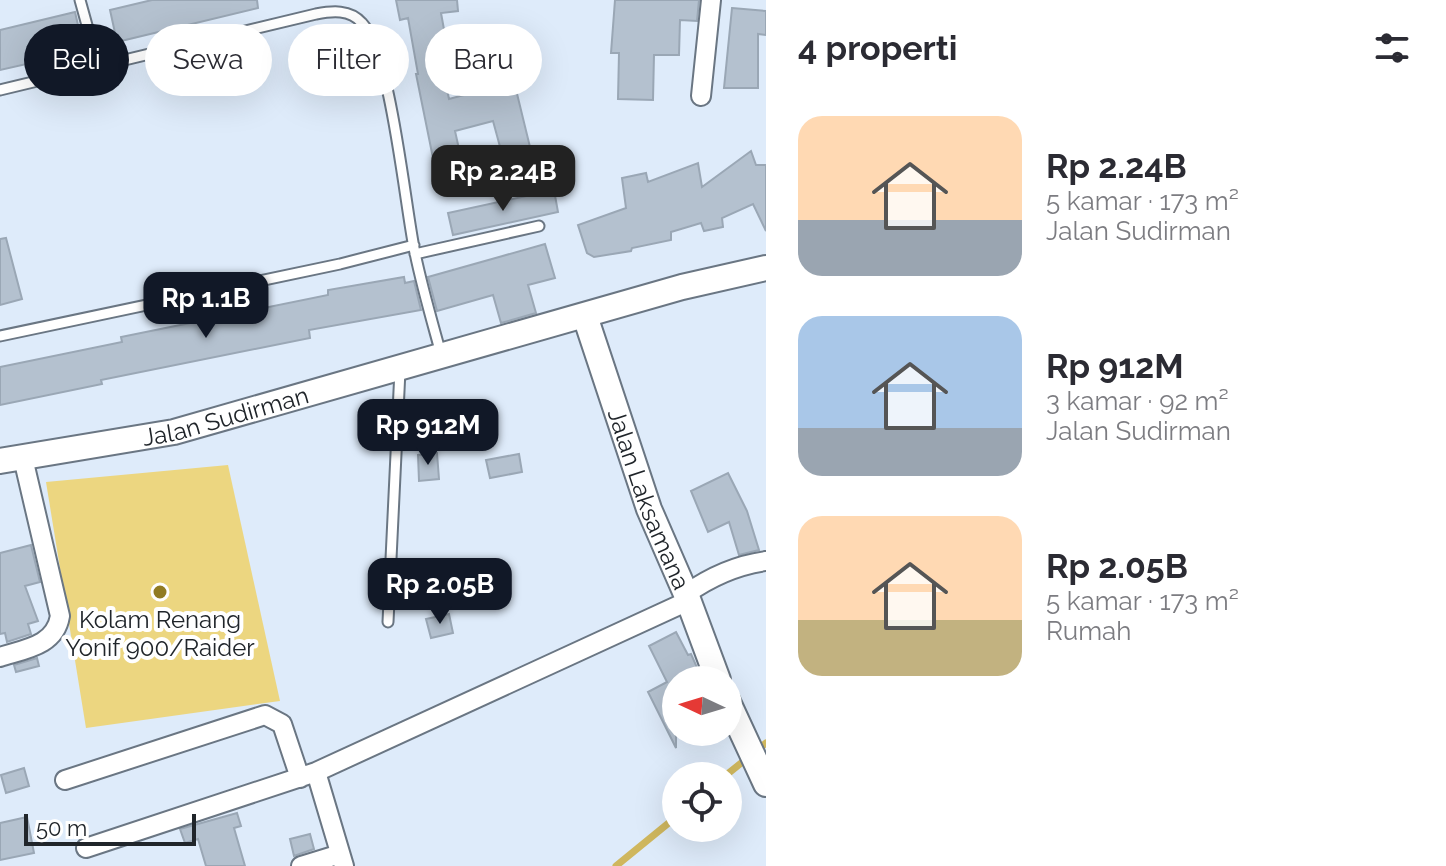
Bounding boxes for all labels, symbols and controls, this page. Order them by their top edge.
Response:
chip: Beli [24,24,129,96]
chip: Sewa [145,24,272,96]
chip: Filter [288,24,409,96]
chip: Baru [425,24,542,96]
icon: filters [1370,26,1414,70]
text: 4 properti [798,28,957,68]
pin: Rp 2.24B [420,145,586,213]
text: Rp 2.24B [1046,146,1187,186]
icon: home [862,148,958,244]
text: Rp 2.24B [449,156,557,186]
text: 5 kamar · 173 m² [1046,186,1239,216]
text: Jalan Sudirman [1046,216,1231,246]
pin: Rp 1.1B [132,272,280,340]
text: Rp 1.1B [161,283,251,313]
text: Rp 912M [1046,346,1184,386]
icon: home [862,348,958,444]
street label: Jalan Sudirman [140,380,312,452]
text: 3 kamar · 92 m² [1046,386,1229,416]
pin: Rp 912M [354,399,502,467]
street label: Jalan Laksamana [602,405,697,594]
text: Rp 912M [375,410,481,440]
text: Jalan Sudirman [1046,416,1231,446]
text: Rp 2.05B [1046,546,1188,586]
icon: home [862,548,958,644]
pin: Rp 2.05B [357,558,523,626]
text: Rp 2.05B [386,569,494,599]
marker: Kolam Renang Yonif 900/Raider [151,583,169,601]
text: 5 kamar · 173 m² [1046,586,1239,616]
place label: Kolam Renang Yonif 900/Raider [65,605,255,662]
text: Rumah [1046,616,1131,646]
north arrow [662,666,742,746]
map controls [662,666,742,842]
button: locate [662,762,742,842]
scale bar [24,810,196,846]
text: 50 m [36,815,87,841]

